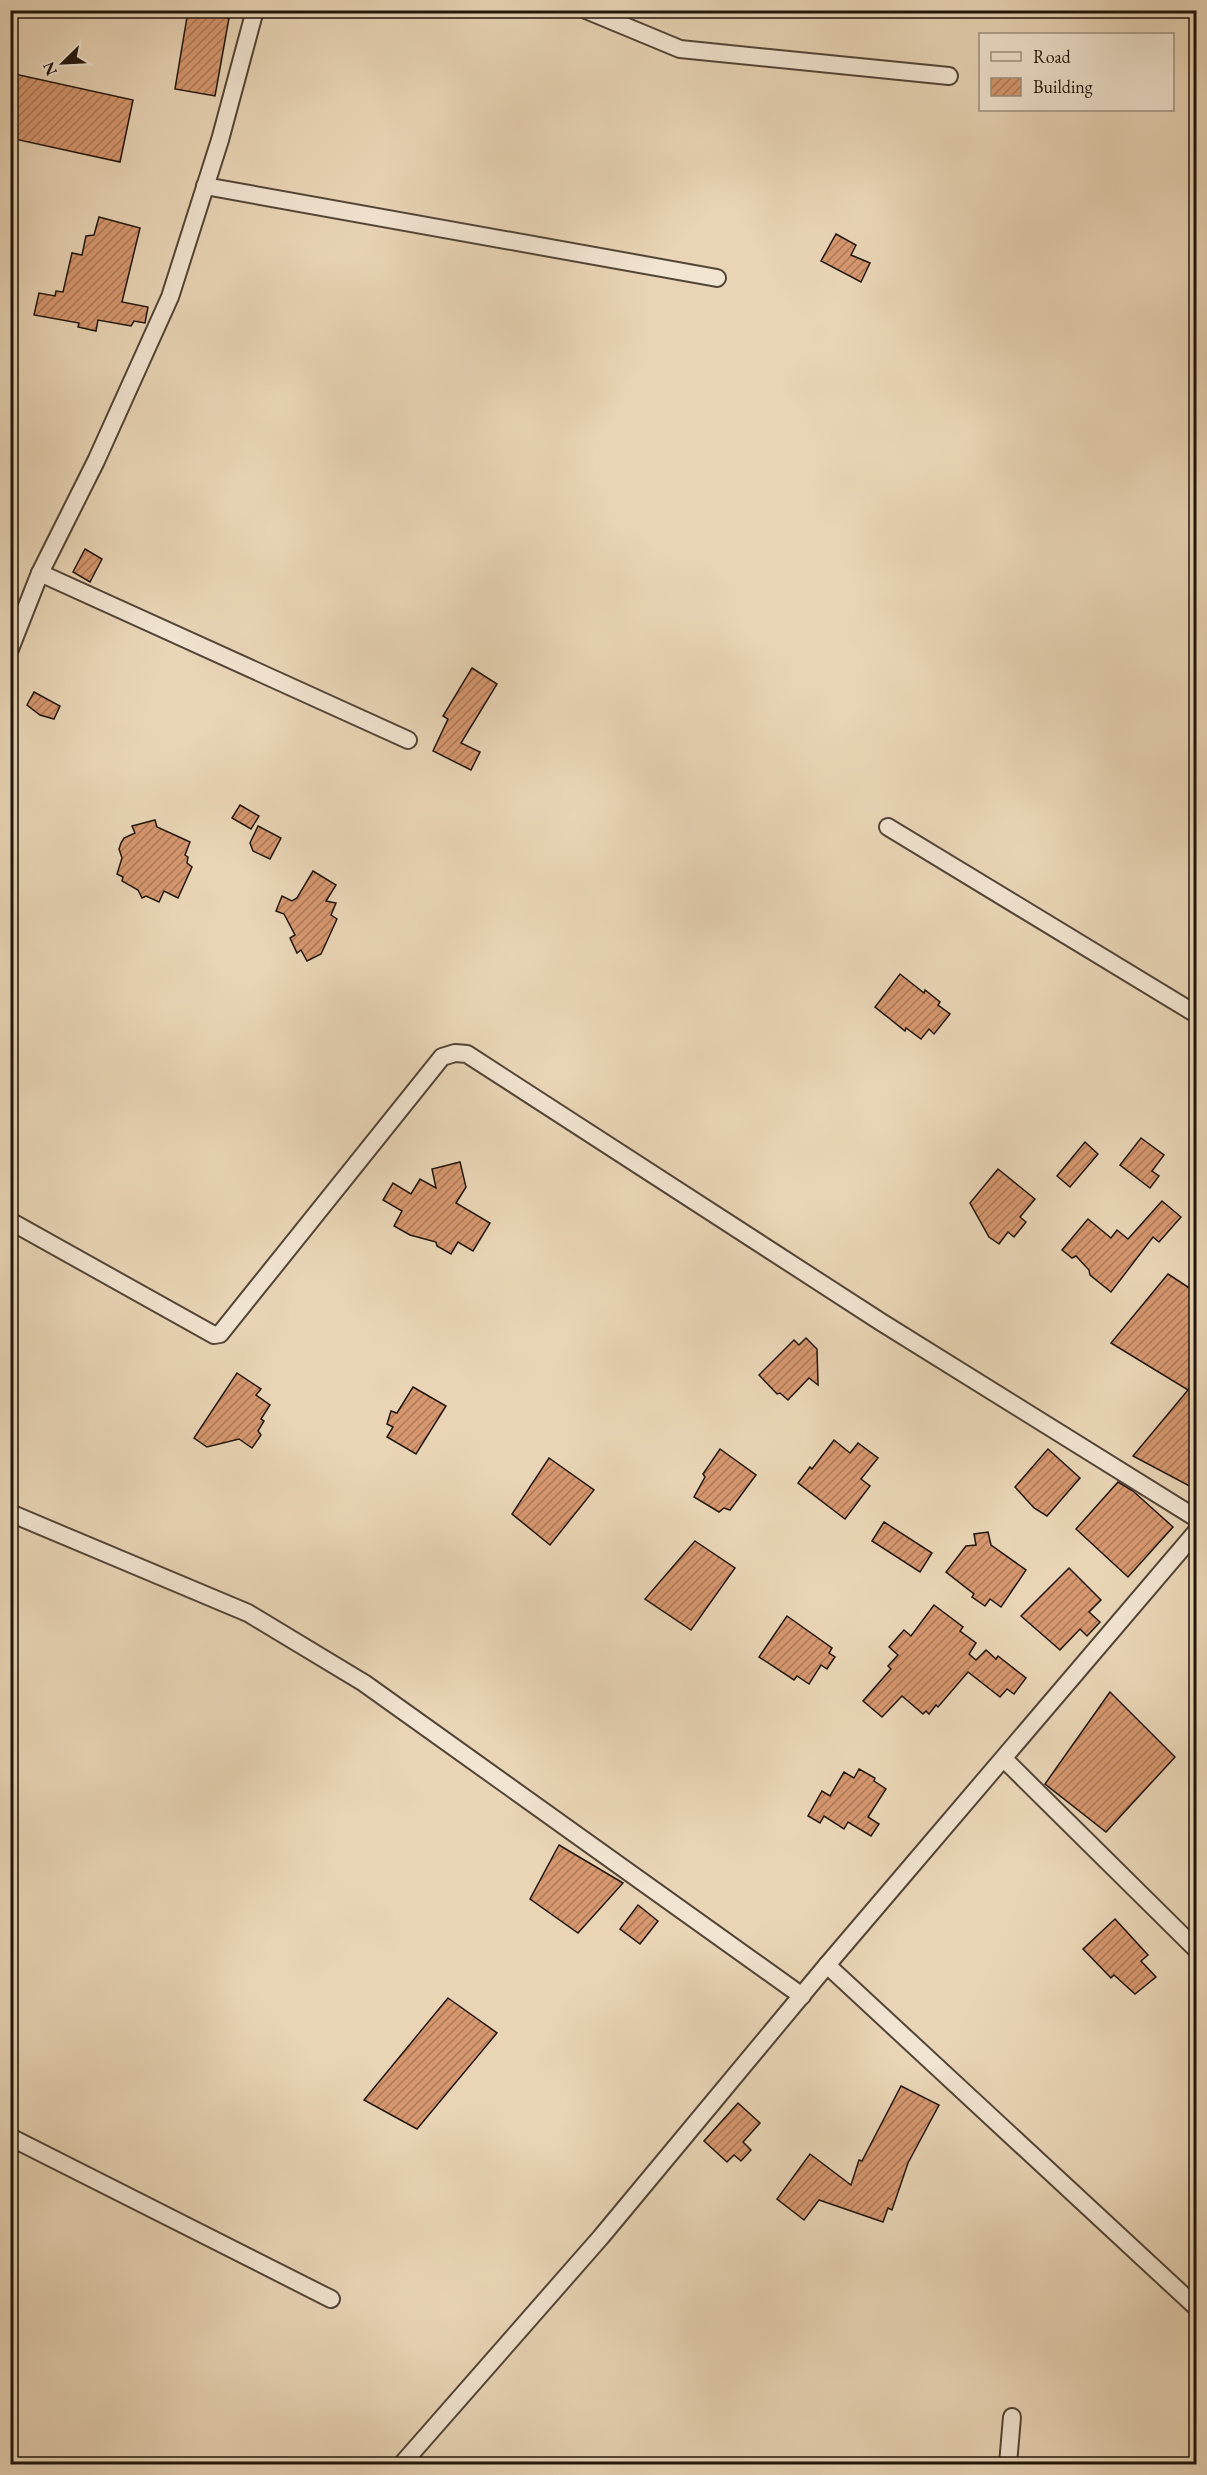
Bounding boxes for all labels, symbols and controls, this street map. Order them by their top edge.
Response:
north arrow [33,33,93,93]
legend [979,33,1174,111]
text: Road [1033,45,1072,68]
text: N [38,59,62,79]
text: Building [1033,75,1093,98]

